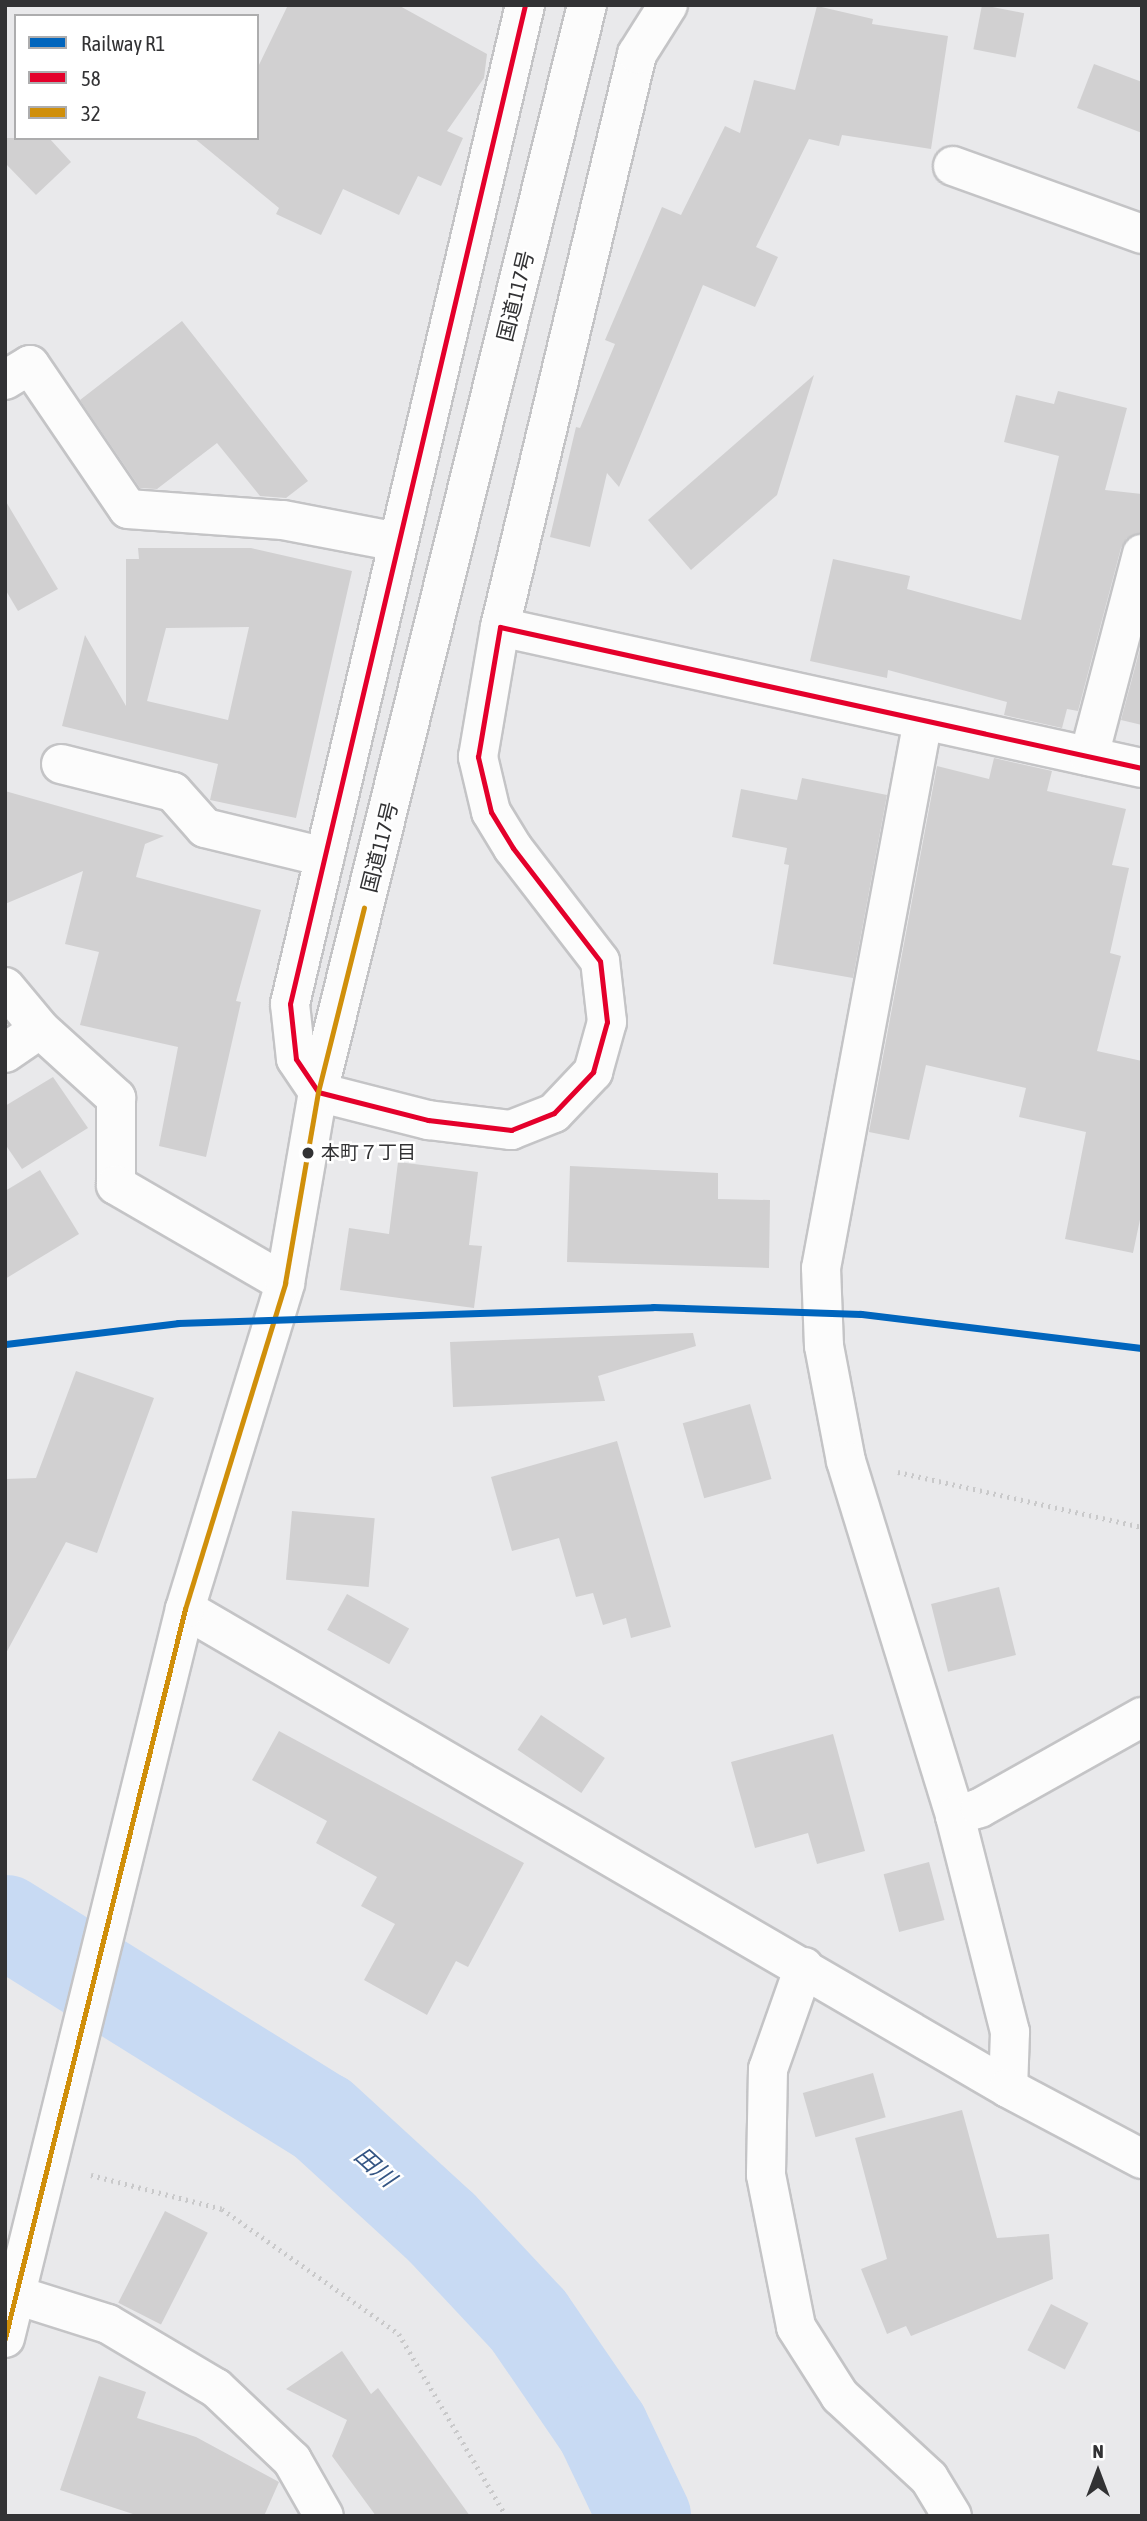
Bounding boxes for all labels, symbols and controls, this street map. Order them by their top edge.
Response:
legend [14,14,259,140]
text: Railway R1 [81,31,165,55]
text: 58 [81,66,101,90]
text: 32 [81,101,101,125]
street label: 国道117号 [492,248,538,344]
street label: 国道117号 [356,799,402,895]
place label: 本町７丁目 [321,1142,416,1164]
marker: 本町７丁目 [301,1146,315,1160]
water label: 田川 [349,2141,401,2193]
north arrow [1063,2437,1133,2507]
text: N [1092,2440,1104,2462]

